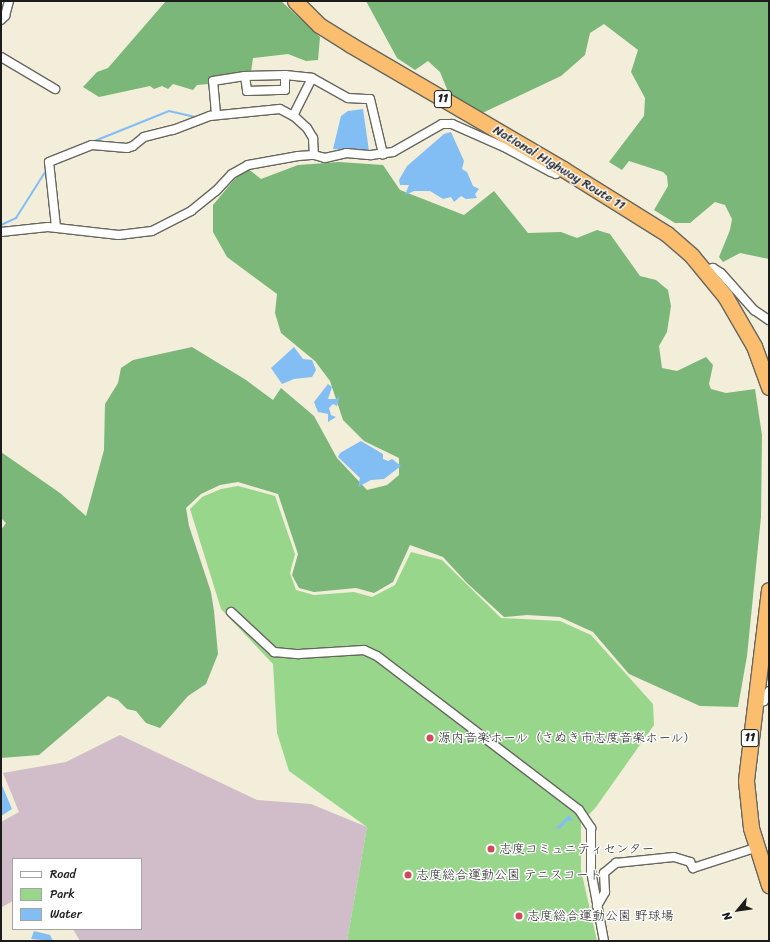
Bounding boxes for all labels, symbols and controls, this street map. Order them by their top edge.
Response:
road number: 11 [433,89,453,109]
street label: National Highway Route 11 [490,122,628,214]
road number: 11 [740,728,760,748]
place label: 源内音楽ホール（さぬき市志度音楽ホール） [438,730,698,746]
marker: 源内音楽ホール（さぬき市志度音楽ホール） [425,733,435,743]
place label: 志度コミュニティセンター [499,841,655,857]
marker: 志度コミュニティセンター [486,844,496,854]
legend [12,858,142,930]
text: Road [50,863,76,885]
place label: 志度総合運動公園 テニスコート [416,867,601,883]
marker: 志度総合運動公園 テニスコート [403,870,413,880]
text: Park [50,883,75,905]
north arrow [718,890,758,930]
text: Water [50,903,82,925]
place label: 志度総合運動公園 野球場 [527,908,673,924]
text: N [717,908,737,924]
marker: 志度総合運動公園 野球場 [514,911,524,921]

